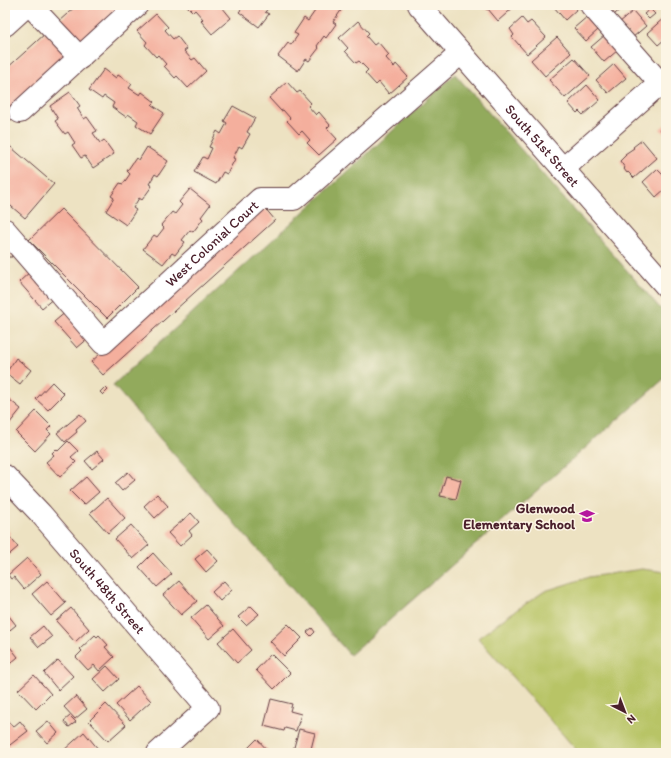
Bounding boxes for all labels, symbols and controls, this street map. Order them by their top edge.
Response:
street label: South 51st Street [501,101,583,191]
street label: West Colonial Court [162,197,262,291]
place label: Glenwood Elementary School [463,500,576,533]
school or university icon: Glenwood Elementary School [578,507,596,525]
street label: South 48th Street [65,545,148,638]
north arrow [605,692,645,732]
text: N [624,712,638,726]

